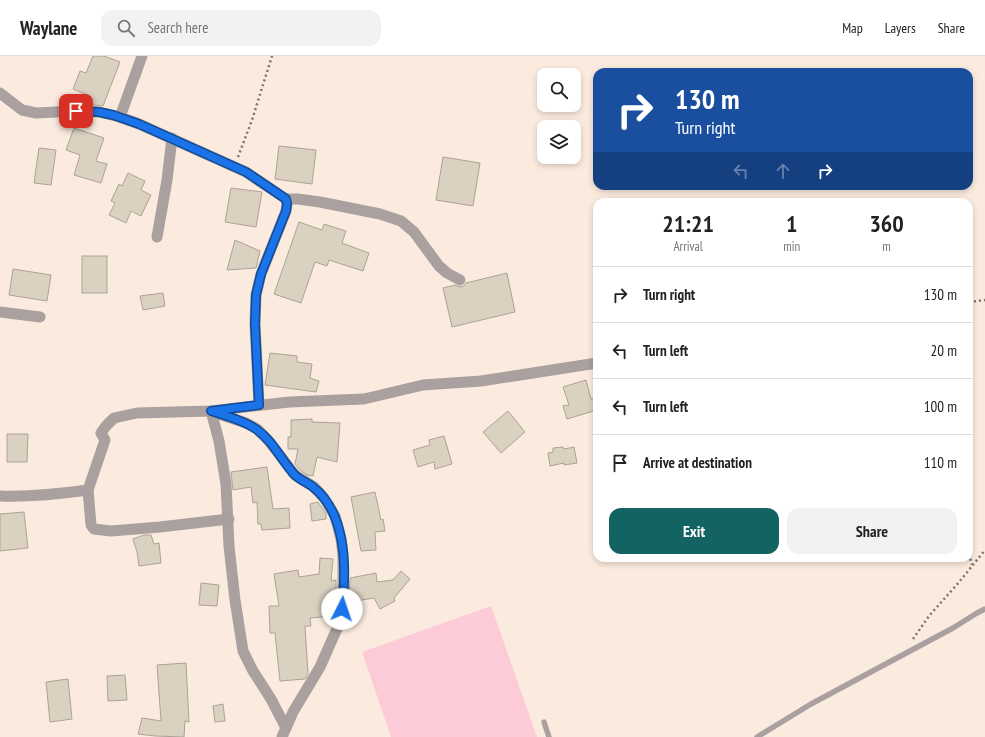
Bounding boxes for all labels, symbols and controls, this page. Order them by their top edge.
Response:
search box [101,10,381,46]
text: Waylane [20,16,77,40]
icon: search [115,17,137,39]
text: Search here [147,18,208,37]
text: Map [842,19,863,37]
text: Layers [885,19,916,37]
text: Share [938,19,965,37]
map controls [537,68,581,164]
button: search [537,68,581,112]
text: 130 m [675,80,739,117]
icon: right [609,84,661,136]
pin [59,94,93,128]
icon: arrive [65,100,87,122]
text: Turn right [675,116,735,139]
button: layers [537,120,581,164]
icon: left [730,160,752,182]
icon: ahead [772,160,794,182]
icon: right [814,160,836,182]
text: 21:21 [662,208,714,239]
text: 1 [786,208,797,239]
text: 360 [869,208,904,239]
text: Arrival [673,238,703,255]
text: min [783,238,800,255]
text: m [882,238,891,255]
icon: right [609,284,631,306]
text: Turn right [643,285,695,304]
text: 130 m [924,285,957,304]
icon: left [609,340,631,362]
text: Turn left [643,341,688,360]
text: 20 m [931,341,957,360]
icon: left [609,396,631,418]
text: Turn left [643,397,688,416]
text: 100 m [924,397,957,416]
icon: arrive [609,452,631,474]
text: Arrive at destination [643,453,752,472]
text: 110 m [924,453,957,472]
button: Exit [609,508,779,554]
button: Share [787,508,957,554]
position arrow [321,588,363,630]

